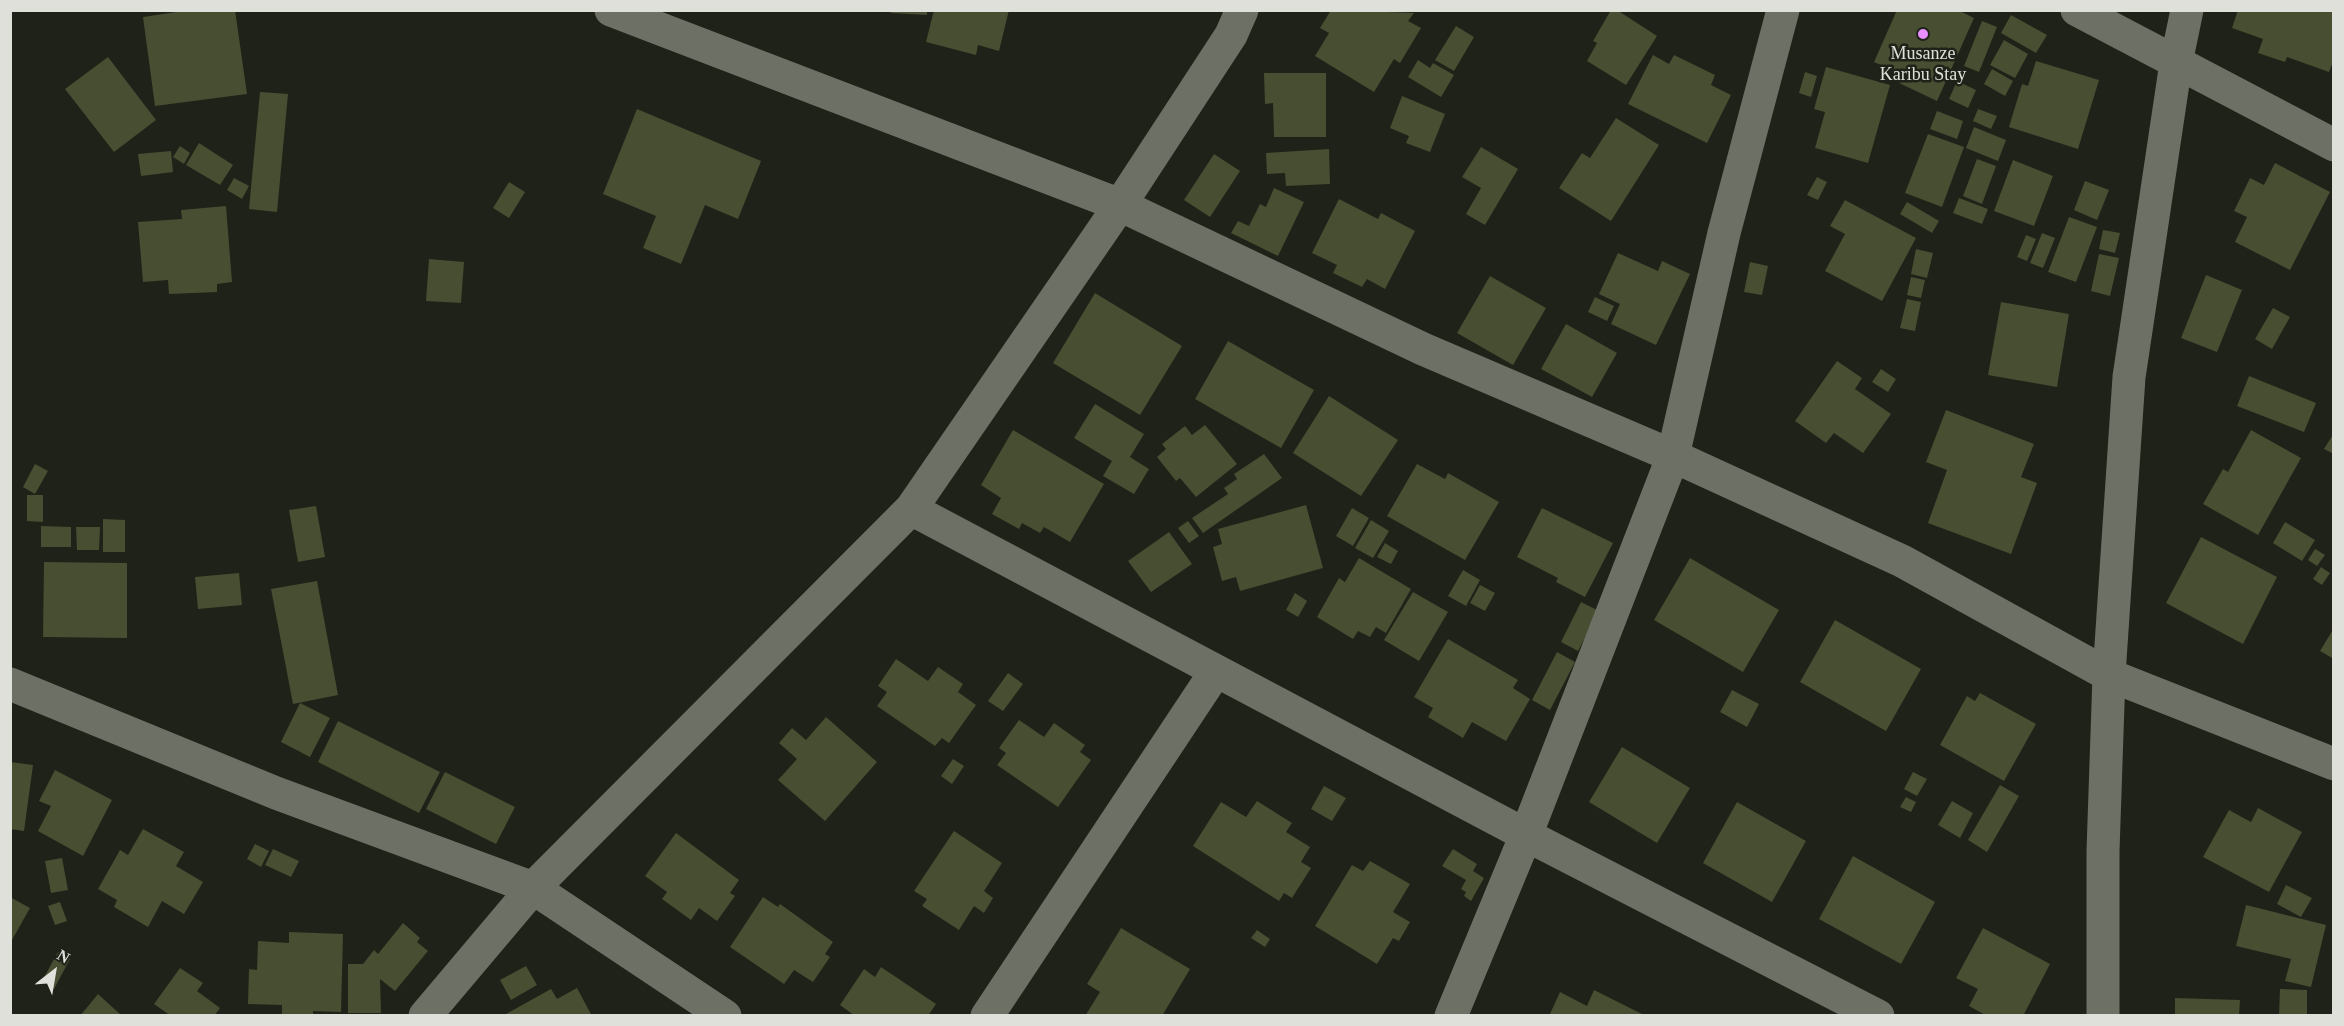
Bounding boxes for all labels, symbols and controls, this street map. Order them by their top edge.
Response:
marker: Musanze Karibu Stay [1916,27,1930,41]
place label: Musanze Karibu Stay [1880,43,1966,86]
north arrow [24,942,84,1002]
text: N [54,946,73,966]

